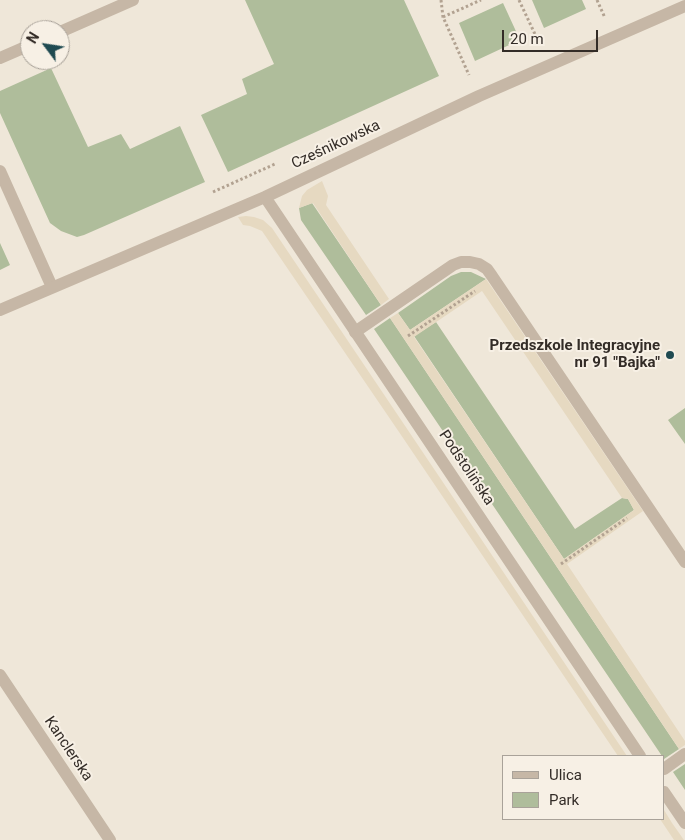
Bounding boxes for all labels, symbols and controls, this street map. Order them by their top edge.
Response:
north arrow [20,20,70,70]
scale bar [505,20,601,52]
text: N [24,29,42,46]
text: 20 m [510,30,544,48]
street label: Cześnikowska [289,117,383,173]
place label: Przedszkole Integracyjne nr 91 "Bajka" [490,337,660,372]
marker: Przedszkole Integracyjne nr 91 "Bajka" [664,349,676,361]
street label: Podstolińska [434,427,498,509]
street label: Kanclerska [40,713,96,785]
legend [502,755,665,820]
text: Ulica [549,766,582,784]
text: Park [549,791,579,809]

